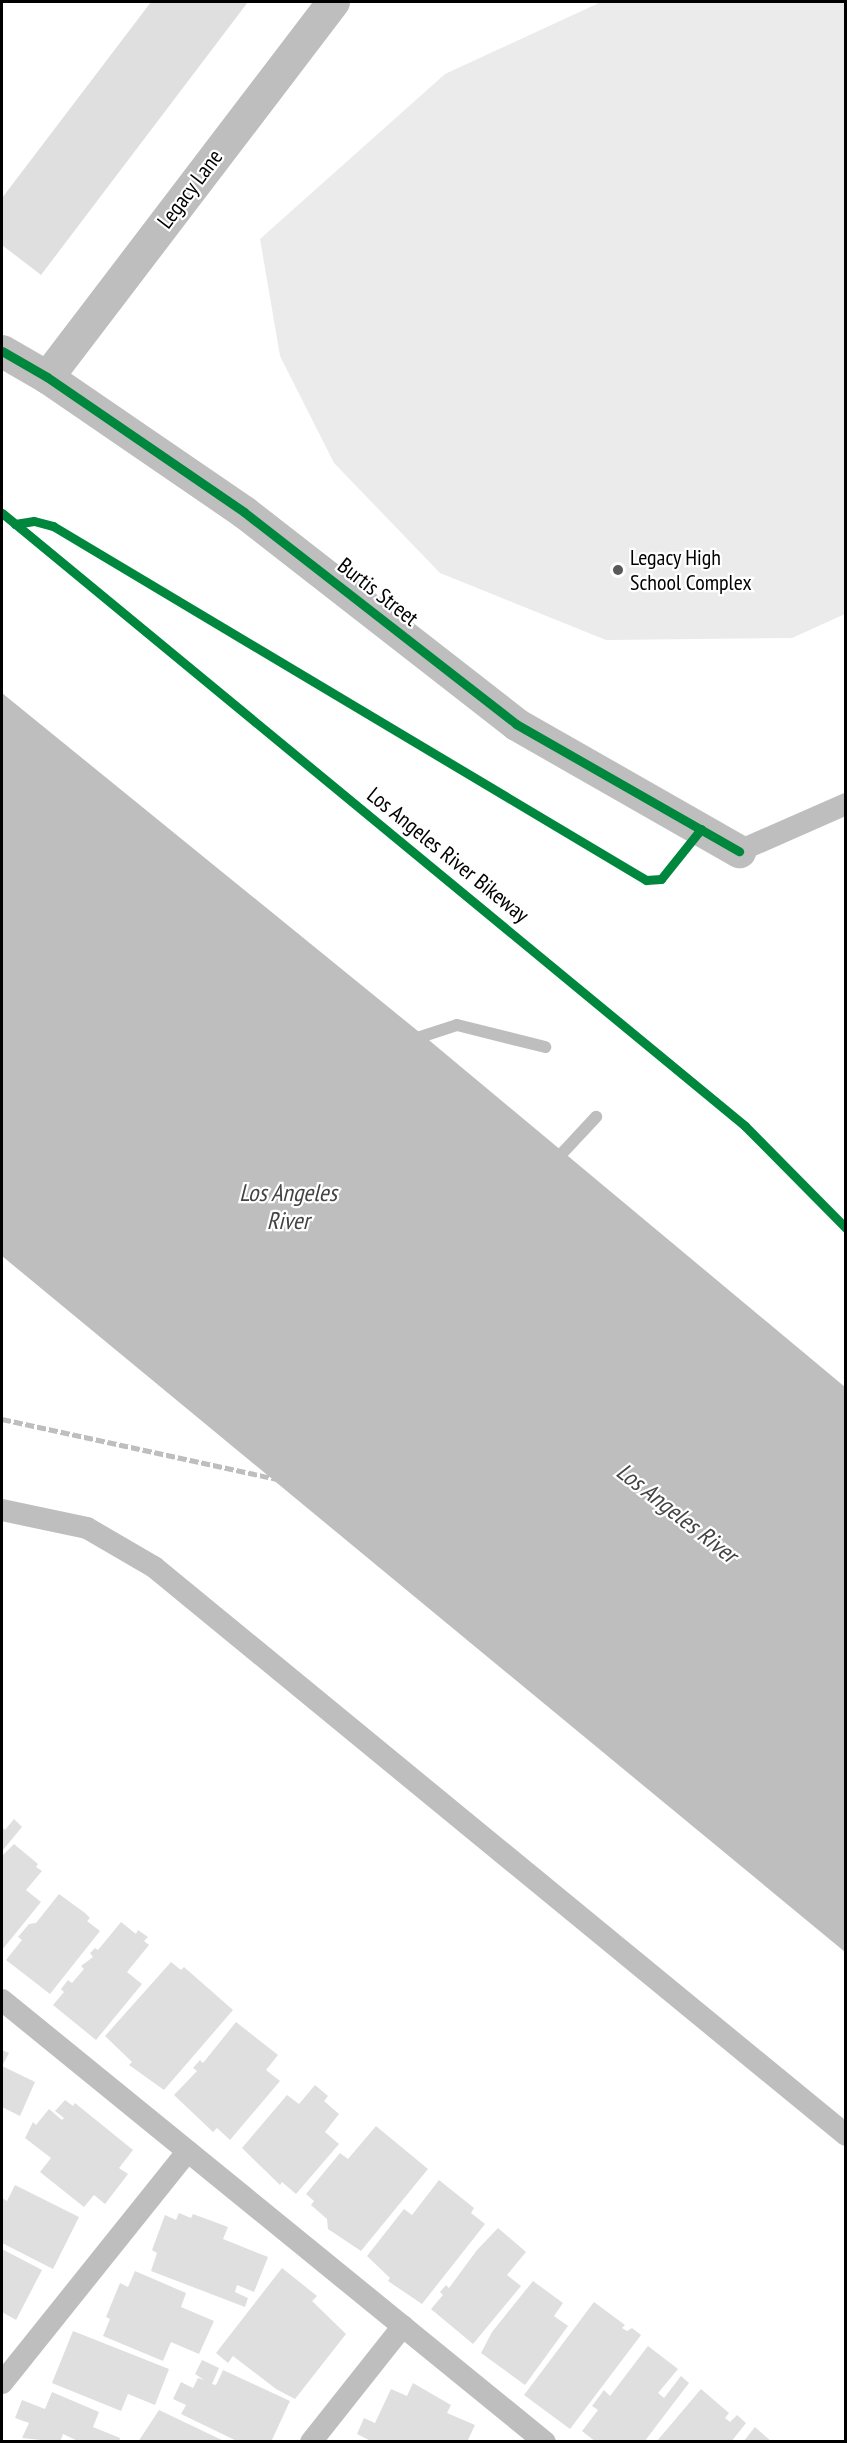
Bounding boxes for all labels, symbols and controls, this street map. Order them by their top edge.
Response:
street label: Legacy Lane [152,144,228,234]
place label: Legacy High School Complex [630,544,751,596]
street label: Burtis Street [332,552,424,632]
marker: Legacy High School Complex [611,563,625,577]
street label: Los Angeles River Bikeway [362,782,534,928]
water label: Los Angeles River [239,1179,337,1235]
water label: Los Angeles River [611,1457,743,1569]

